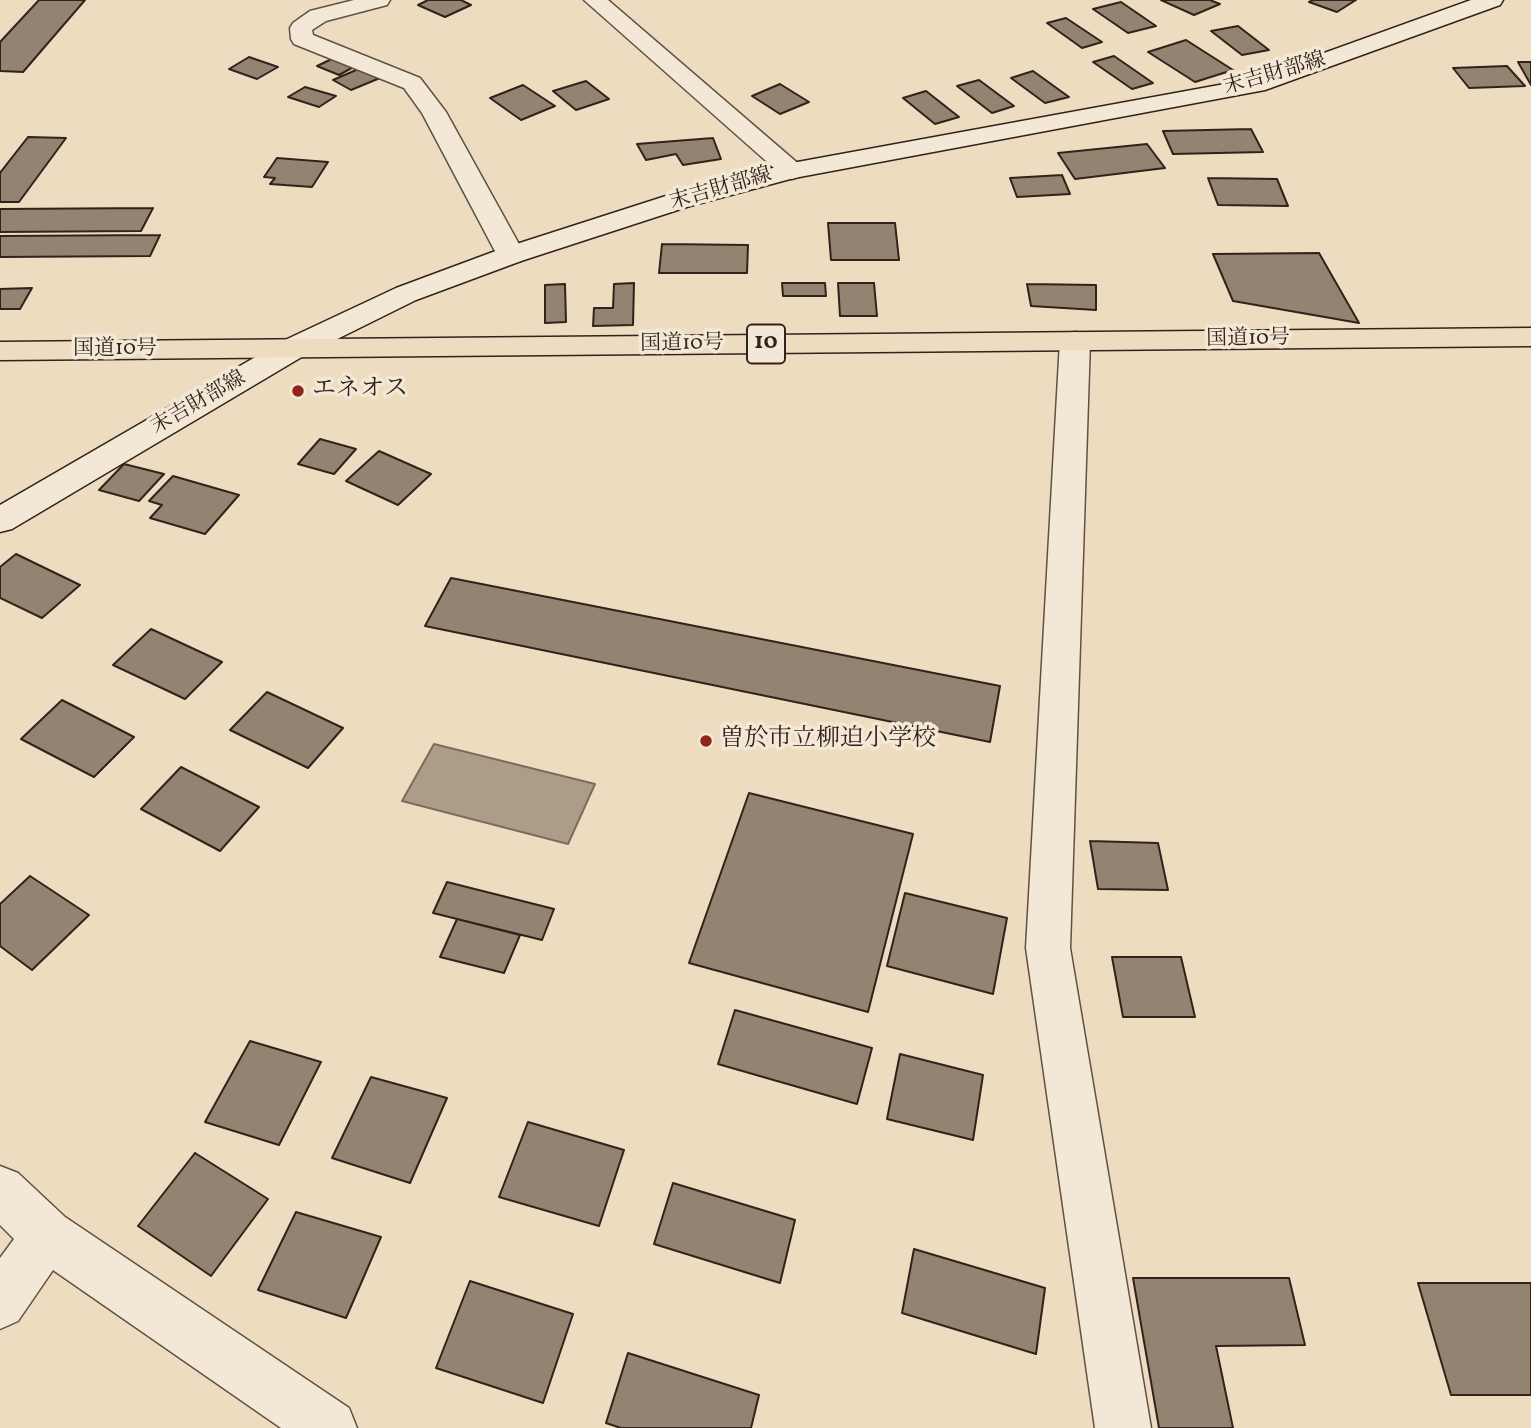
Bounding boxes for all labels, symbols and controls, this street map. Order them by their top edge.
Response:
street label: 末吉財部線 [1221,48,1329,102]
street label: 末吉財部線 [667,163,775,217]
road number: 10 [747,324,785,364]
street label: 国道10号 [1206,327,1290,353]
street label: 国道10号 [640,332,724,358]
street label: 国道10号 [73,337,157,363]
street label: 末吉財部線 [147,367,251,441]
place label: エネオス [312,377,408,405]
marker: エネオス [290,383,306,399]
place label: 曽於市立柳迫小学校 [720,727,936,755]
marker: 曽於市立柳迫小学校 [698,733,714,749]

